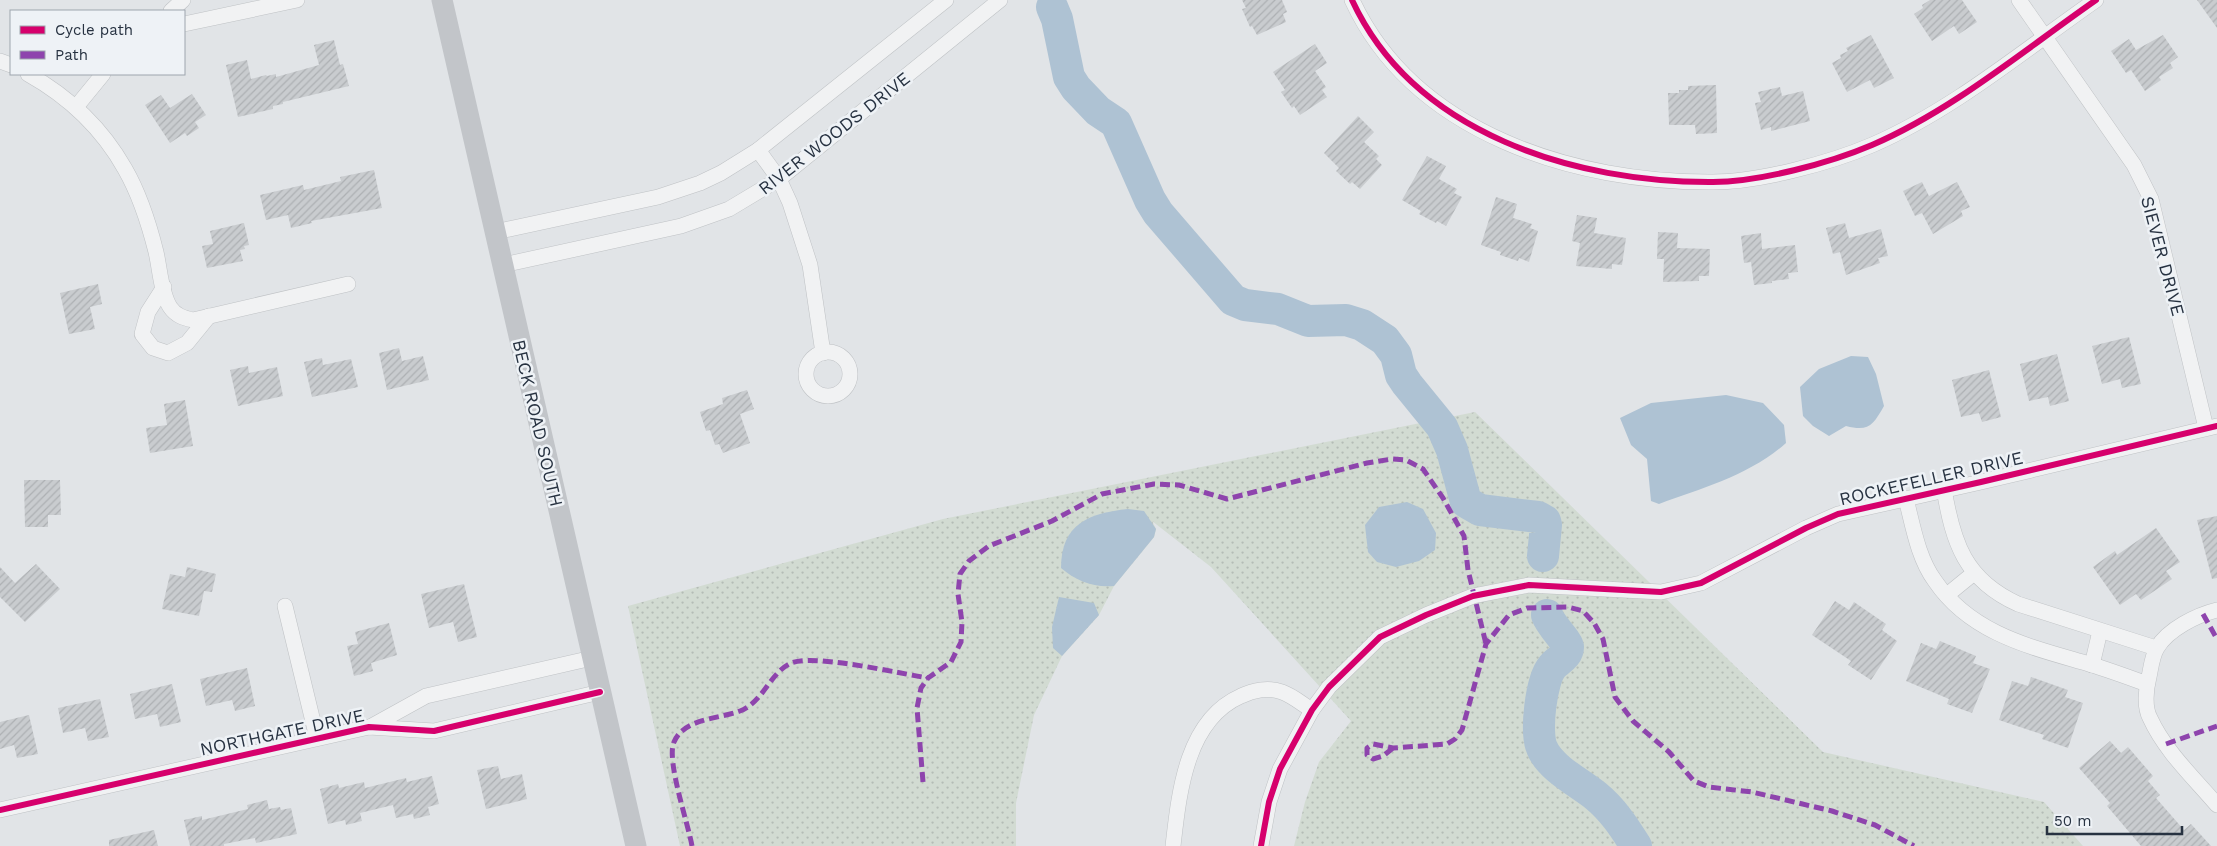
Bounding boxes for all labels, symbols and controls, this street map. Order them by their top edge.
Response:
legend [10,10,185,75]
text: Cycle path [55,21,133,39]
text: Path [55,46,88,64]
street label: RIVER WOODS DRIVE [754,67,914,199]
street label: SIEVER DRIVE [2137,194,2189,318]
street label: BECK ROAD SOUTH [509,337,567,509]
street label: ROCKEFELLER DRIVE [1837,447,2025,509]
street label: NORTHGATE DRIVE [198,704,366,760]
scale bar [2047,804,2182,836]
text: 50 m [2054,812,2091,830]

